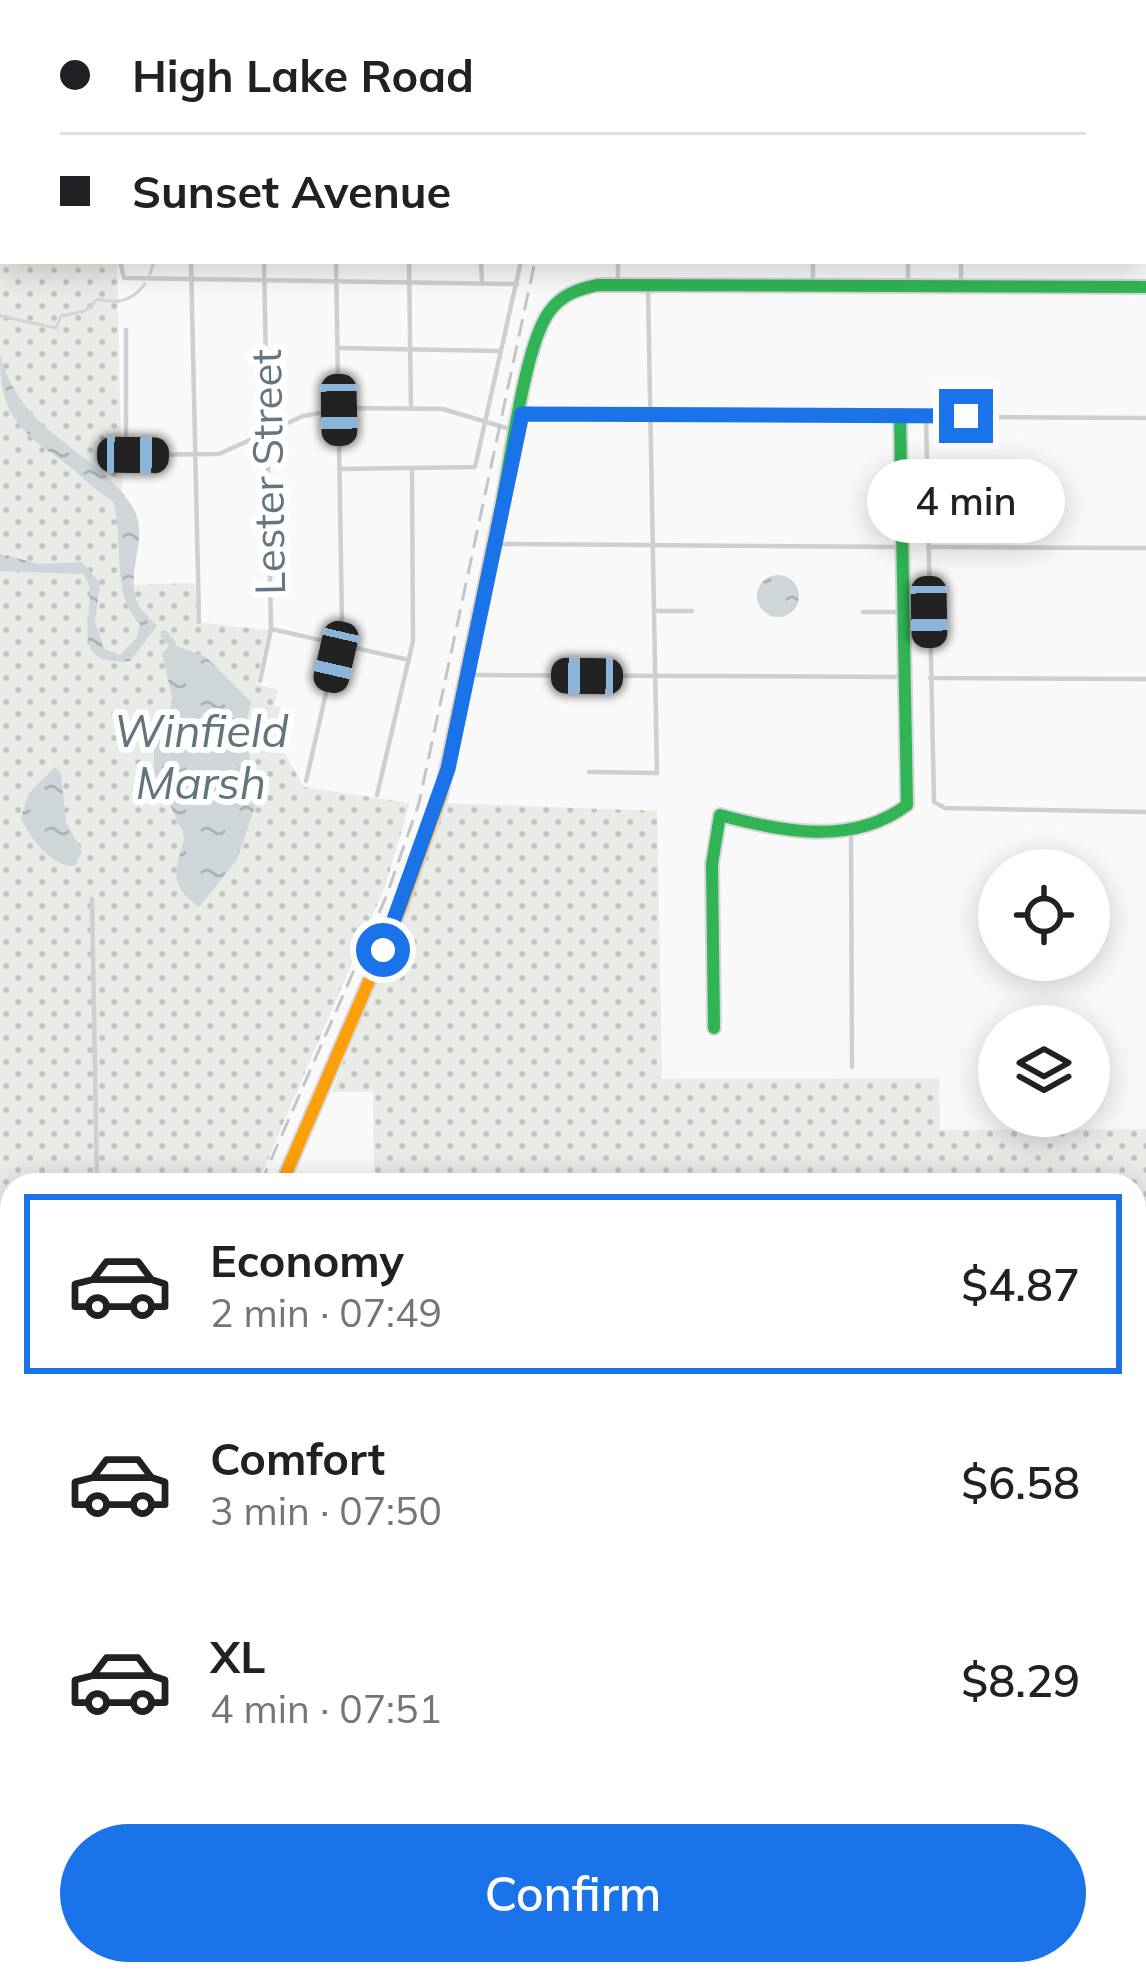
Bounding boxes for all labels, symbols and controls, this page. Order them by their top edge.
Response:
text: High Lake Road [132,47,474,103]
text: Sunset Avenue [132,163,451,219]
street label: Lester Street [239,349,296,595]
car [320,374,358,446]
route end [939,389,993,443]
car [97,436,169,474]
callout: 4 min [867,458,1065,542]
text: 4 min [915,476,1017,525]
car [910,576,948,648]
car [310,618,362,696]
car [551,657,623,695]
water label: Winfield Marsh [113,702,289,810]
map controls [978,849,1110,1137]
button: locate [978,849,1110,981]
route start [356,923,410,977]
button: layers [978,1005,1110,1137]
icon: car [66,1230,174,1338]
text: Economy [210,1232,404,1288]
text: $4.87 [961,1256,1080,1312]
text: 2 min · 07:49 [210,1288,442,1337]
icon: car [66,1428,174,1536]
text: Comfort [210,1430,385,1486]
text: $6.58 [961,1454,1080,1510]
text: 3 min · 07:50 [210,1486,442,1535]
icon: car [66,1626,174,1734]
text: XL [210,1628,265,1684]
text: $8.29 [961,1652,1080,1708]
text: 4 min · 07:51 [210,1684,442,1733]
button: Confirm [60,1824,1086,1962]

